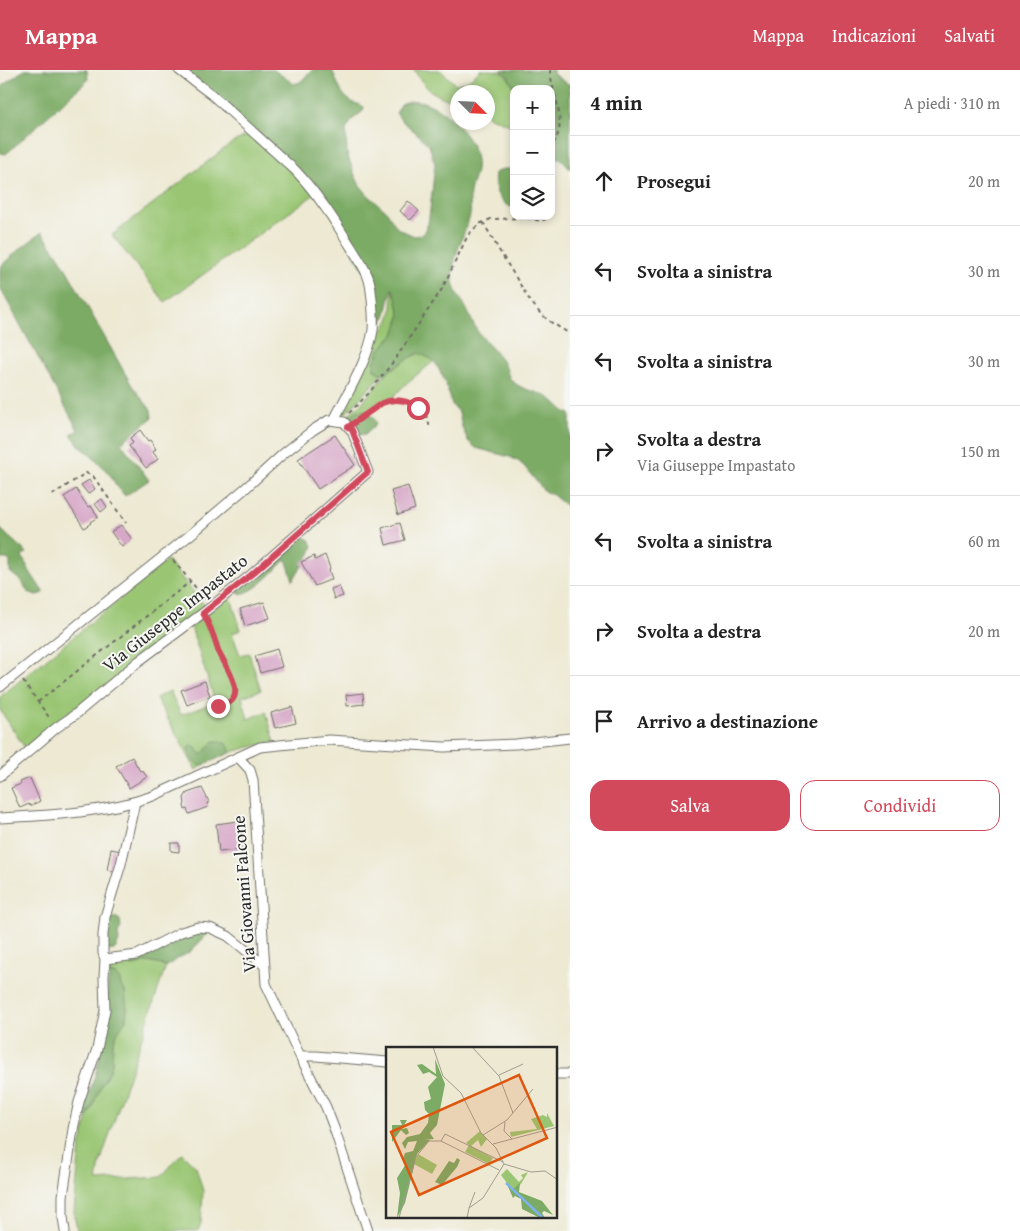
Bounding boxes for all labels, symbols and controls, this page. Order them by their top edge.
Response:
text: Mappa [25,18,98,53]
text: Mappa [753,22,804,49]
text: Indicazioni [832,22,916,49]
text: Salvati [944,22,995,49]
north arrow [450,85,495,130]
map controls [510,85,555,220]
button: + [510,85,555,130]
text: 4 min [590,87,642,118]
text: A piedi · 310 m [904,91,1000,115]
button: − [510,130,555,175]
icon: ahead [590,167,618,195]
text: Prosegui [637,167,711,195]
text: 20 m [968,169,1000,193]
button: layers [510,175,555,220]
icon: left [590,257,618,285]
text: Svolta a sinistra [637,257,772,285]
text: 30 m [968,259,1000,283]
icon: left [590,347,618,375]
text: Svolta a sinistra [637,347,772,375]
text: 30 m [968,349,1000,373]
route start [407,397,430,420]
text: Svolta a destra [637,425,761,453]
icon: right [590,437,618,465]
text: 150 m [960,439,1000,463]
text: Via Giuseppe Impastato [637,453,795,477]
icon: left [590,527,618,555]
text: Svolta a sinistra [637,527,772,555]
text: 60 m [968,529,1000,553]
street label: Via Giuseppe Impastato [96,547,253,678]
icon: right [590,617,618,645]
text: Svolta a destra [637,617,761,645]
text: 20 m [968,619,1000,643]
route end [207,695,230,718]
icon: arrive [590,707,618,735]
text: Arrivo a destinazione [637,707,818,735]
button: Salva [590,780,790,831]
button: Condividi [800,780,1000,831]
street label: Via Giovanni Falcone [225,815,262,974]
inset map [386,1047,558,1218]

